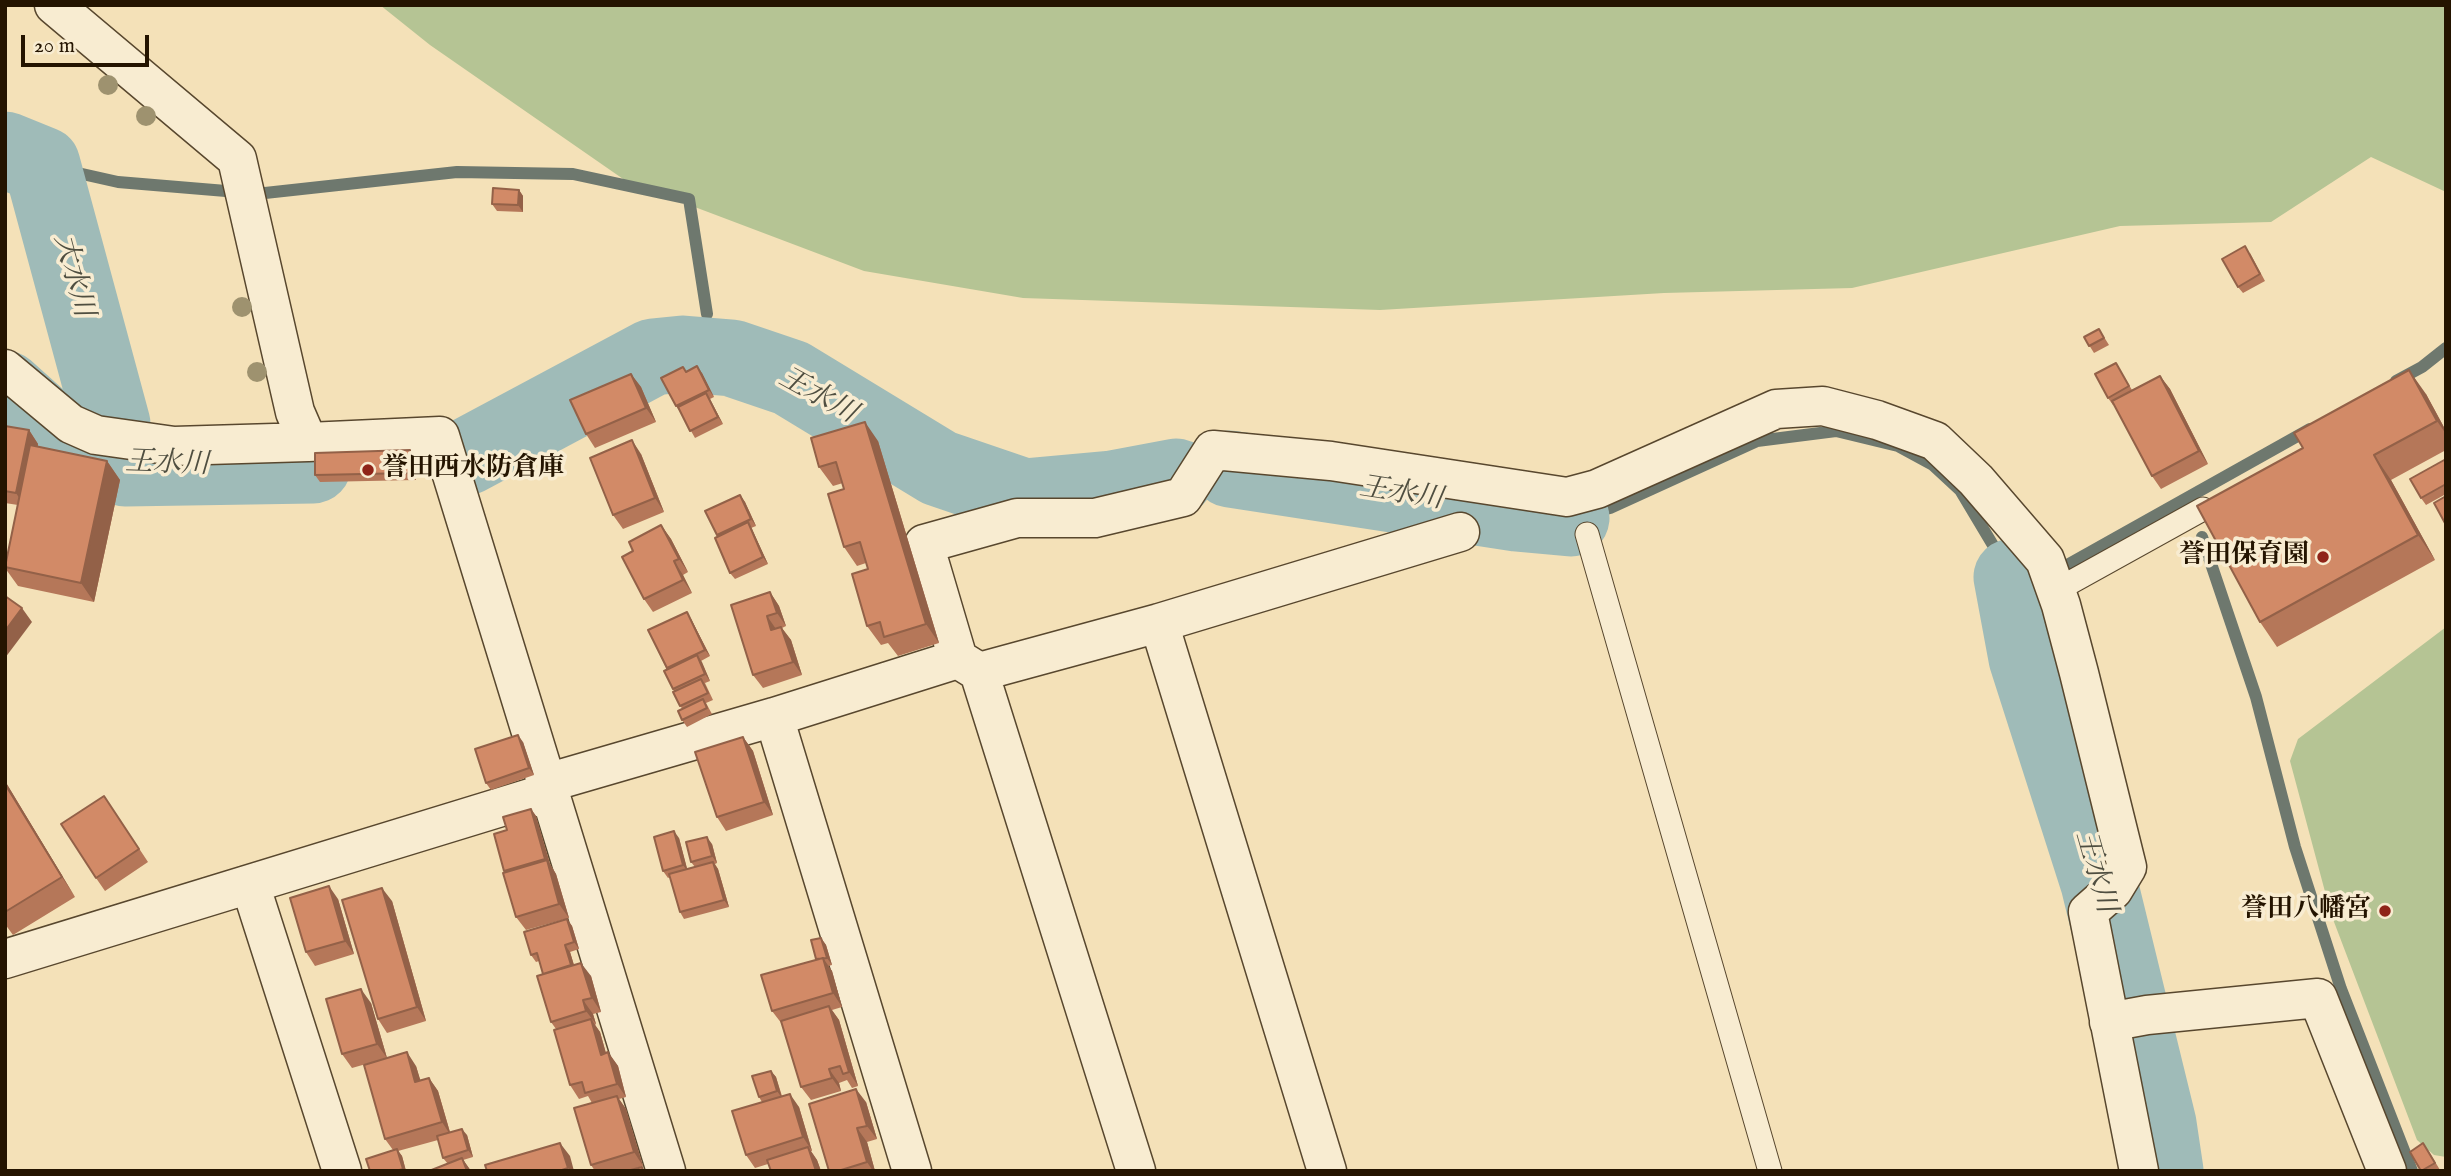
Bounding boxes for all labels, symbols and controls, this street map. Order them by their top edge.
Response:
scale bar [24,21,152,65]
text: 20 m [34,33,75,60]
water label: 大水川 [45,231,99,321]
water label: 王水川 [772,362,862,432]
water label: 王水川 [124,447,210,483]
place label: 誉田西水防倉庫 [382,454,564,486]
marker: 誉田西水防倉庫 [360,462,376,478]
water label: 王水川 [1357,472,1445,518]
place label: 誉田保育園 [2179,541,2309,573]
marker: 誉田保育園 [2315,549,2331,565]
water label: 王水川 [2066,827,2122,917]
place label: 誉田八幡宮 [2241,895,2371,927]
marker: 誉田八幡宮 [2377,903,2393,919]

